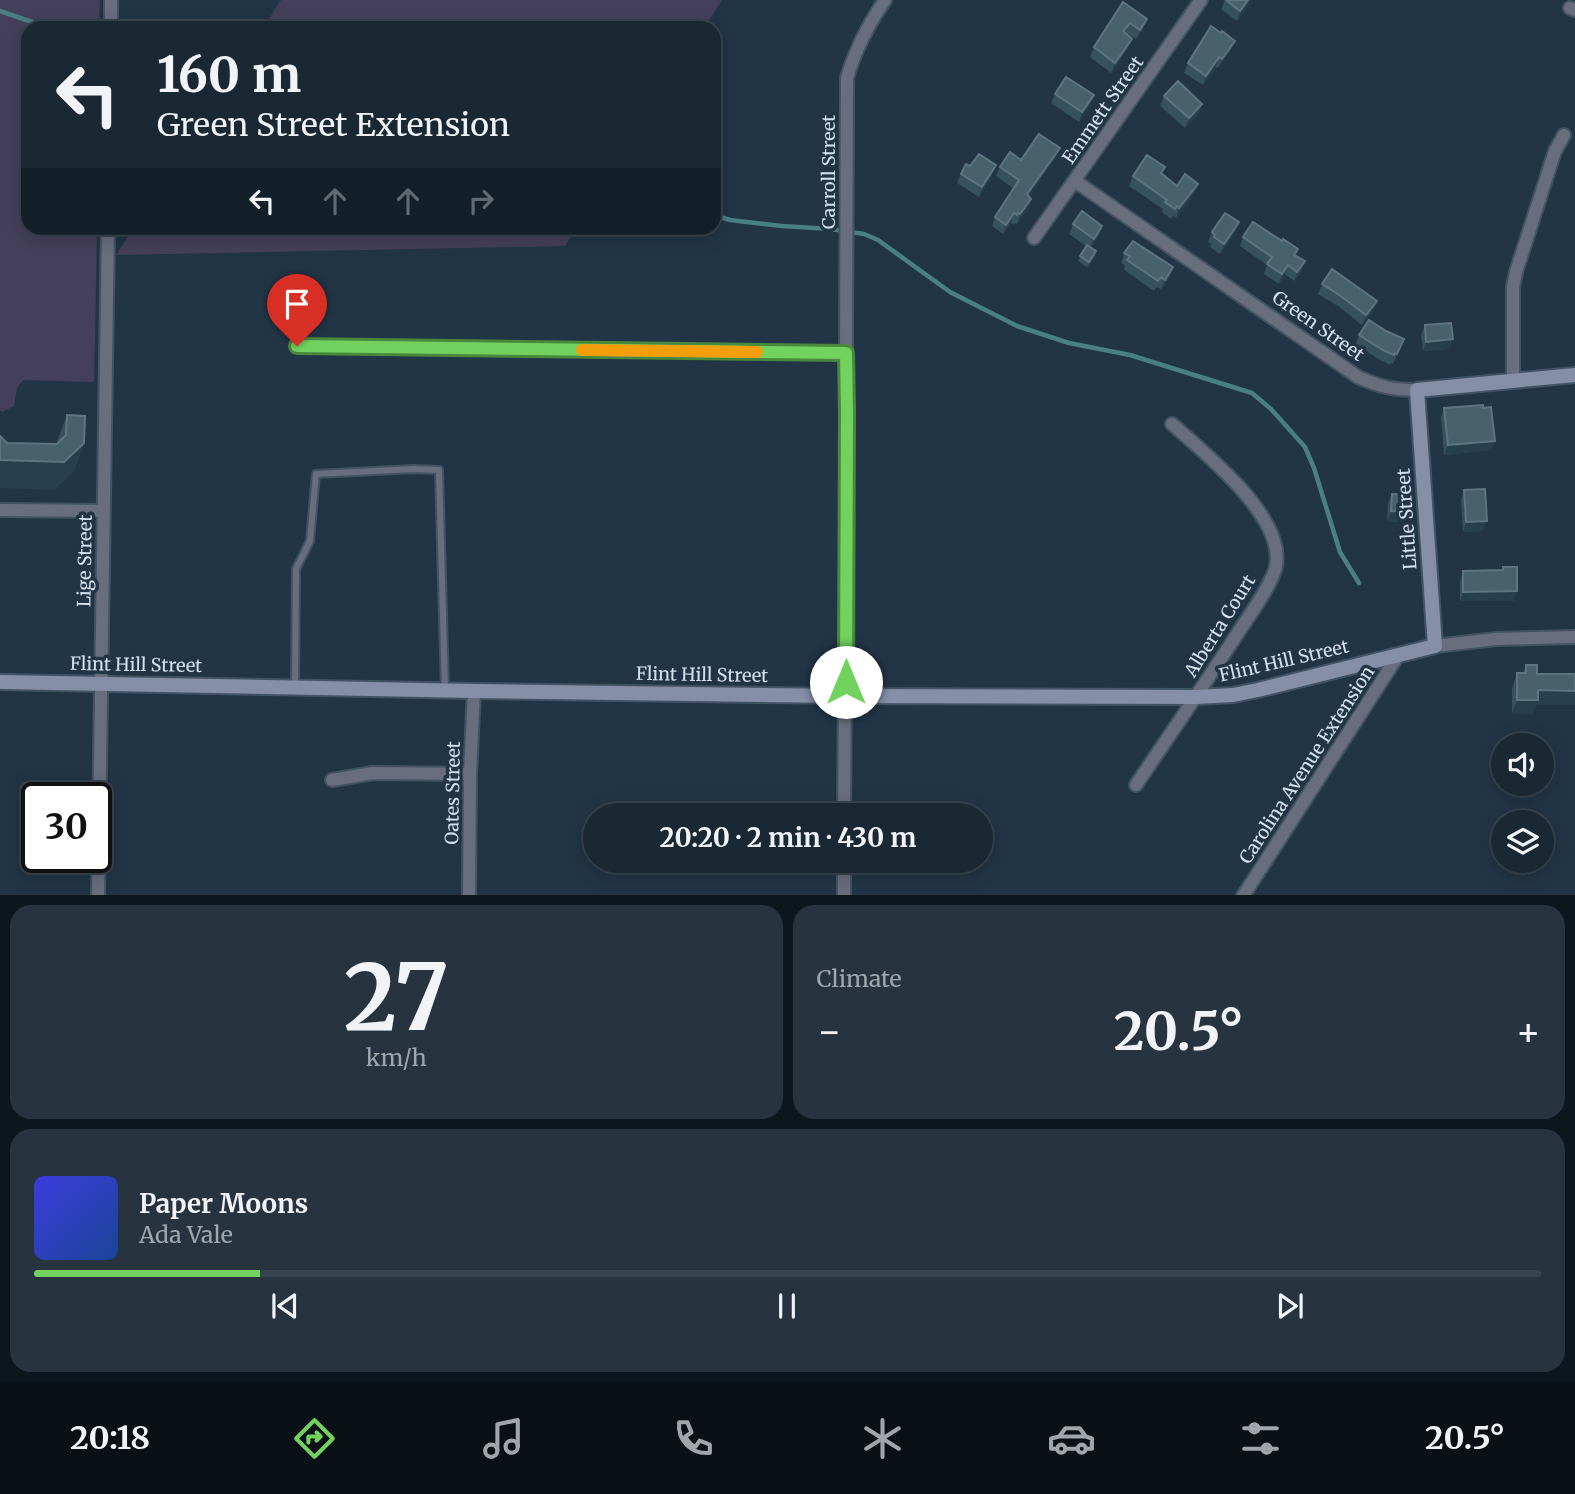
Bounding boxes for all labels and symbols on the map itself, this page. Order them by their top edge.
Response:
street label: Emmett Street [1057,51,1148,168]
street label: Carroll Street [817,115,840,229]
pin [267,274,327,346]
street label: Green Street [1268,285,1369,366]
street label: Little Street [1391,468,1422,570]
street label: Lige Street [72,515,97,607]
street label: Alberta Court [1178,570,1260,682]
street label: Flint Hill Street [1217,634,1351,687]
position arrow [809,645,883,719]
street label: Flint Hill Street [70,652,202,677]
street label: Carolina Avenue Extension [1234,661,1379,868]
street label: Flint Hill Street [636,662,768,687]
street label: Oates Street [440,741,465,845]
speed limit sign: 30 [21,782,112,873]

